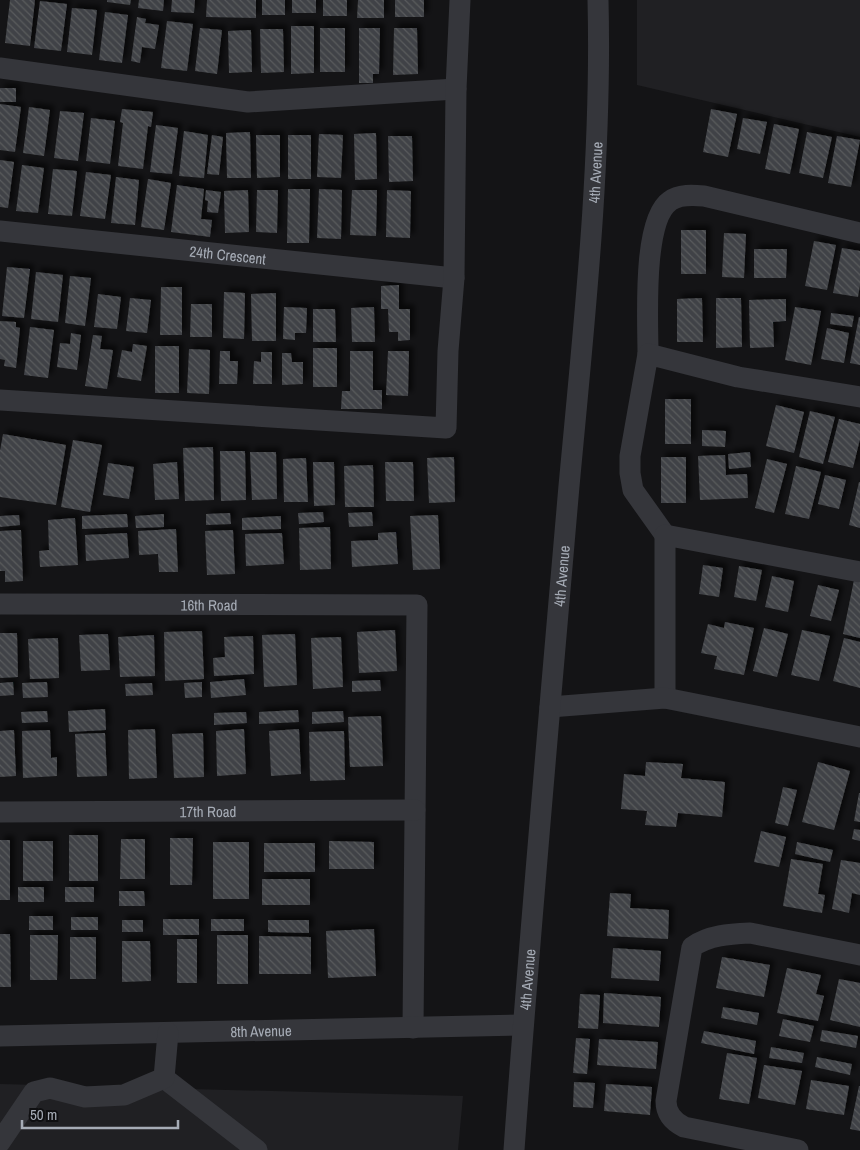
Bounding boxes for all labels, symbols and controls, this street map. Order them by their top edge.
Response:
street label: 4th Avenue [583,141,607,204]
street label: 24th Crescent [189,240,268,269]
street label: 4th Avenue [548,544,574,607]
street label: 16th Road [181,594,237,615]
street label: 17th Road [180,800,236,822]
street label: 4th Avenue [514,948,540,1011]
street label: 8th Avenue [230,1019,292,1042]
scale bar [22,1098,179,1130]
text: 50 m [30,1104,57,1125]

